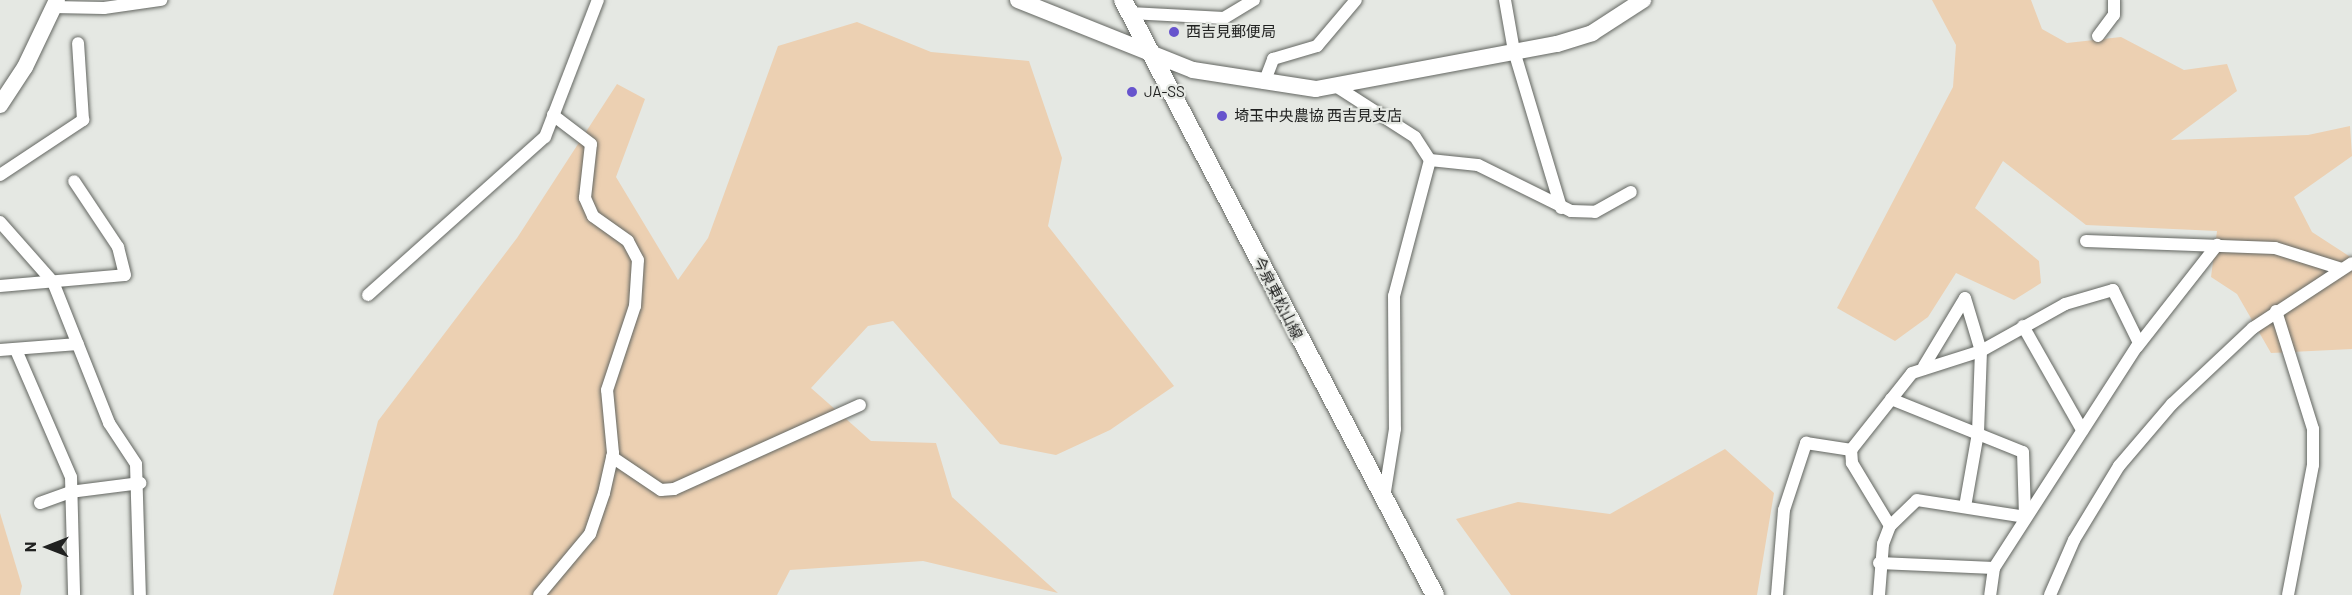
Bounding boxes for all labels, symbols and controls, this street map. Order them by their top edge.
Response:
place label: 西吉見郵便局 [1186,23,1276,41]
marker: 西吉見郵便局 [1167,25,1181,39]
place label: JA-SS [1144,83,1185,101]
marker: JA-SS [1125,85,1139,99]
place label: 埼玉中央農協 西吉見支店 [1234,107,1402,125]
marker: 埼玉中央農協 西吉見支店 [1215,109,1229,123]
street label: 今泉東松山線 [1250,254,1306,342]
north arrow [18,517,78,577]
text: N [20,542,39,552]

